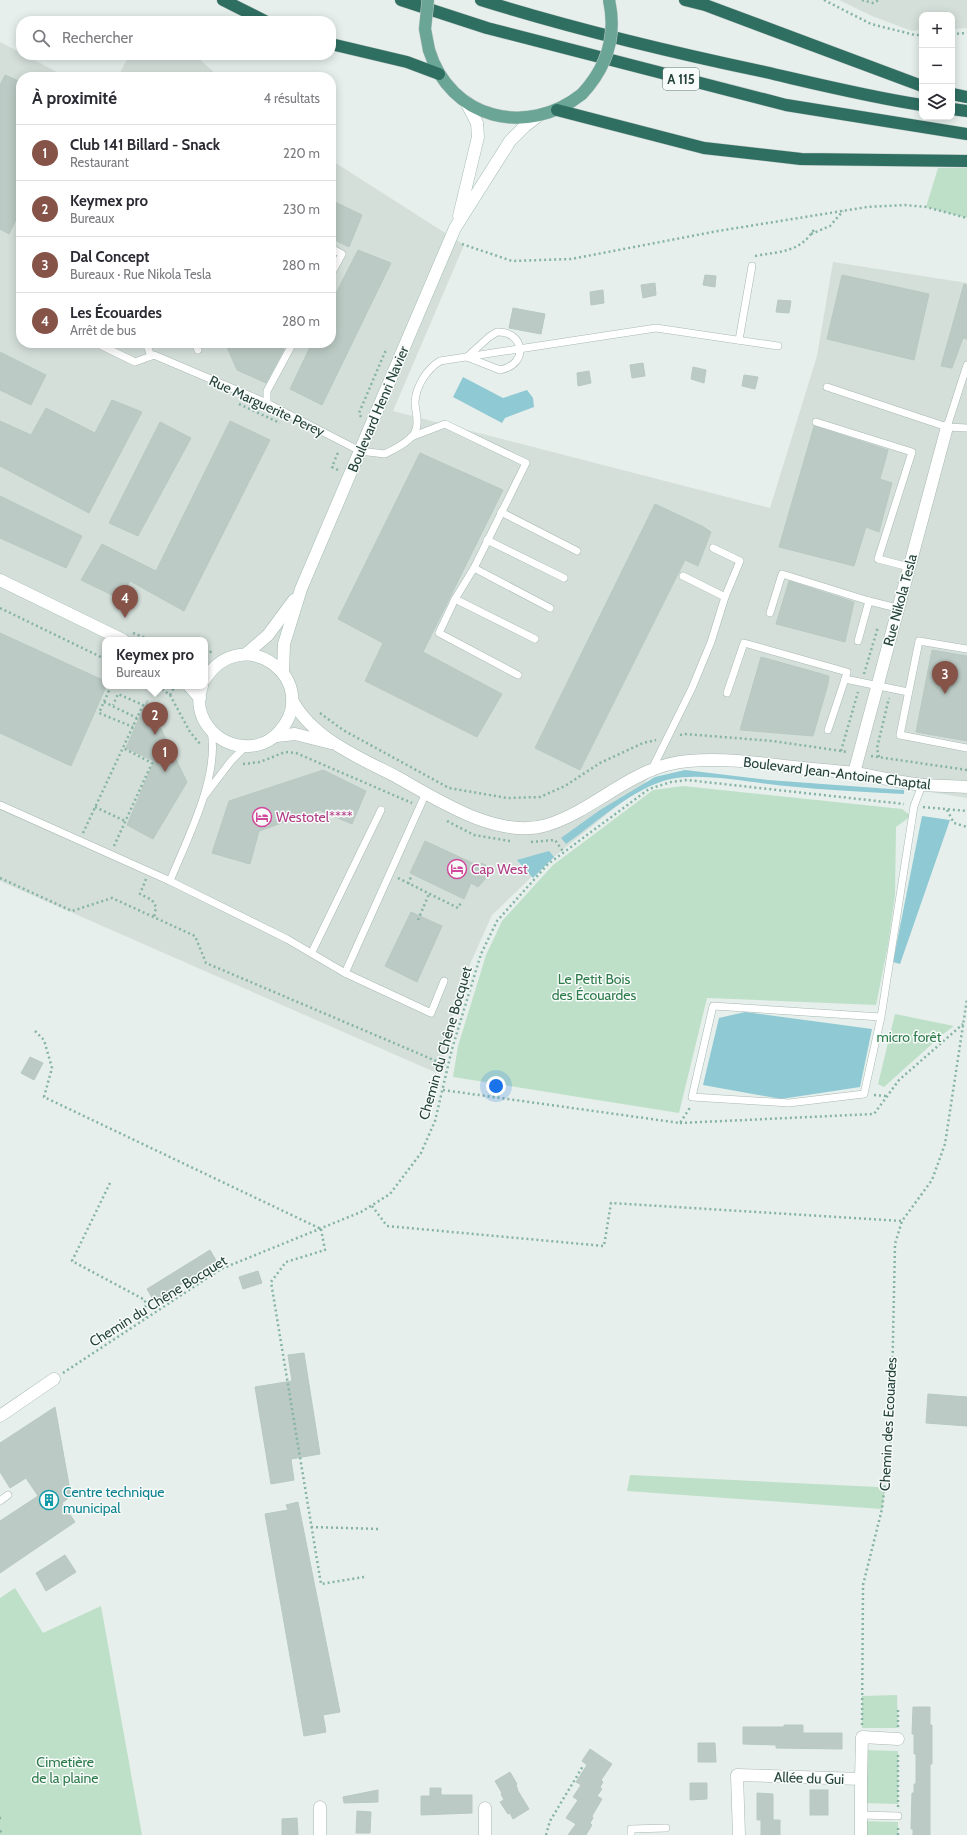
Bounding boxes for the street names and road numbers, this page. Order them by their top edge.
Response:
road number: A 115 [663,68,699,90]
street label: Boulevard Henri Navier [343,343,413,475]
street label: Rue Marguerite Perey [206,371,328,441]
street label: Rue Nikola Tesla [879,552,921,648]
street label: Boulevard Jean-Antoine Chaptal [742,753,932,794]
street label: Chemin du Chêne Bocquet [414,964,476,1122]
street label: Chemin du Chêne Bocquet [86,1251,230,1351]
street label: Chemin des Ecouardes [876,1356,901,1491]
street label: Allée du Gui [773,1768,845,1788]

